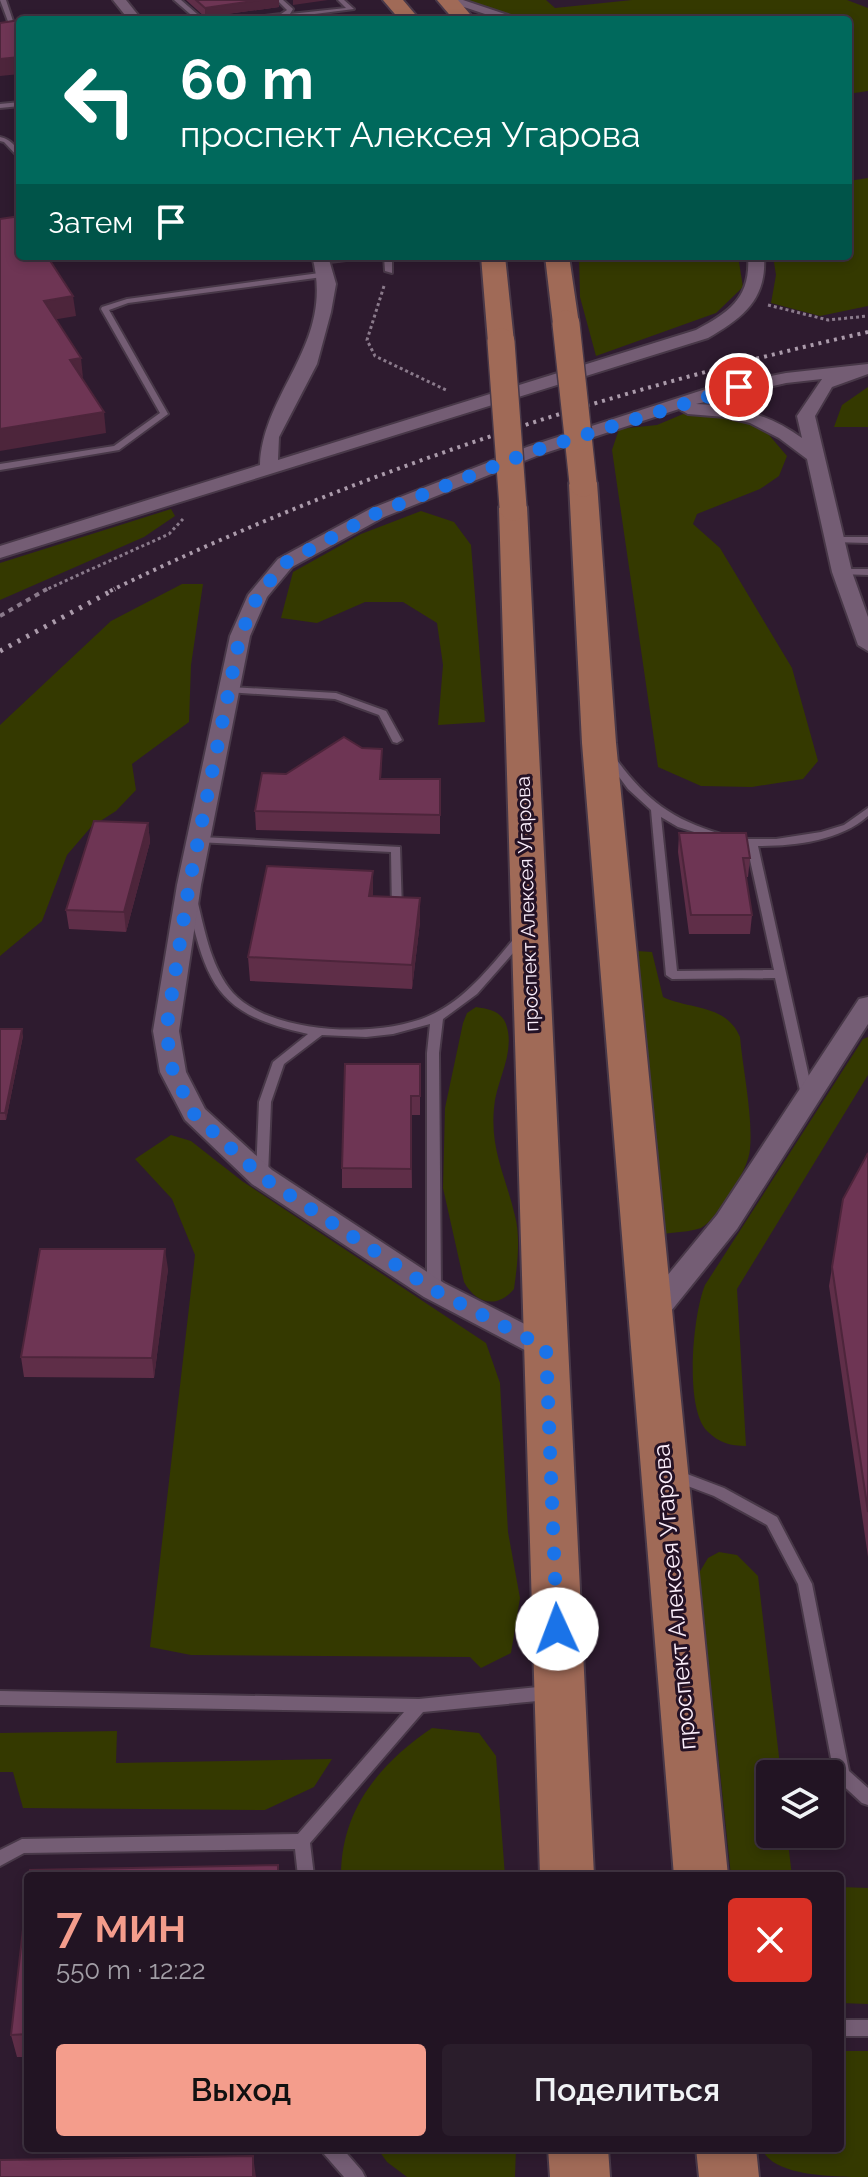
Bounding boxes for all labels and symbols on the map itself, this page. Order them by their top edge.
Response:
pin [705,353,773,421]
street label: проспект Алексея Угарова [511,776,543,1032]
street label: проспект Алексея Угарова [646,1443,702,1751]
position arrow [515,1587,599,1671]

